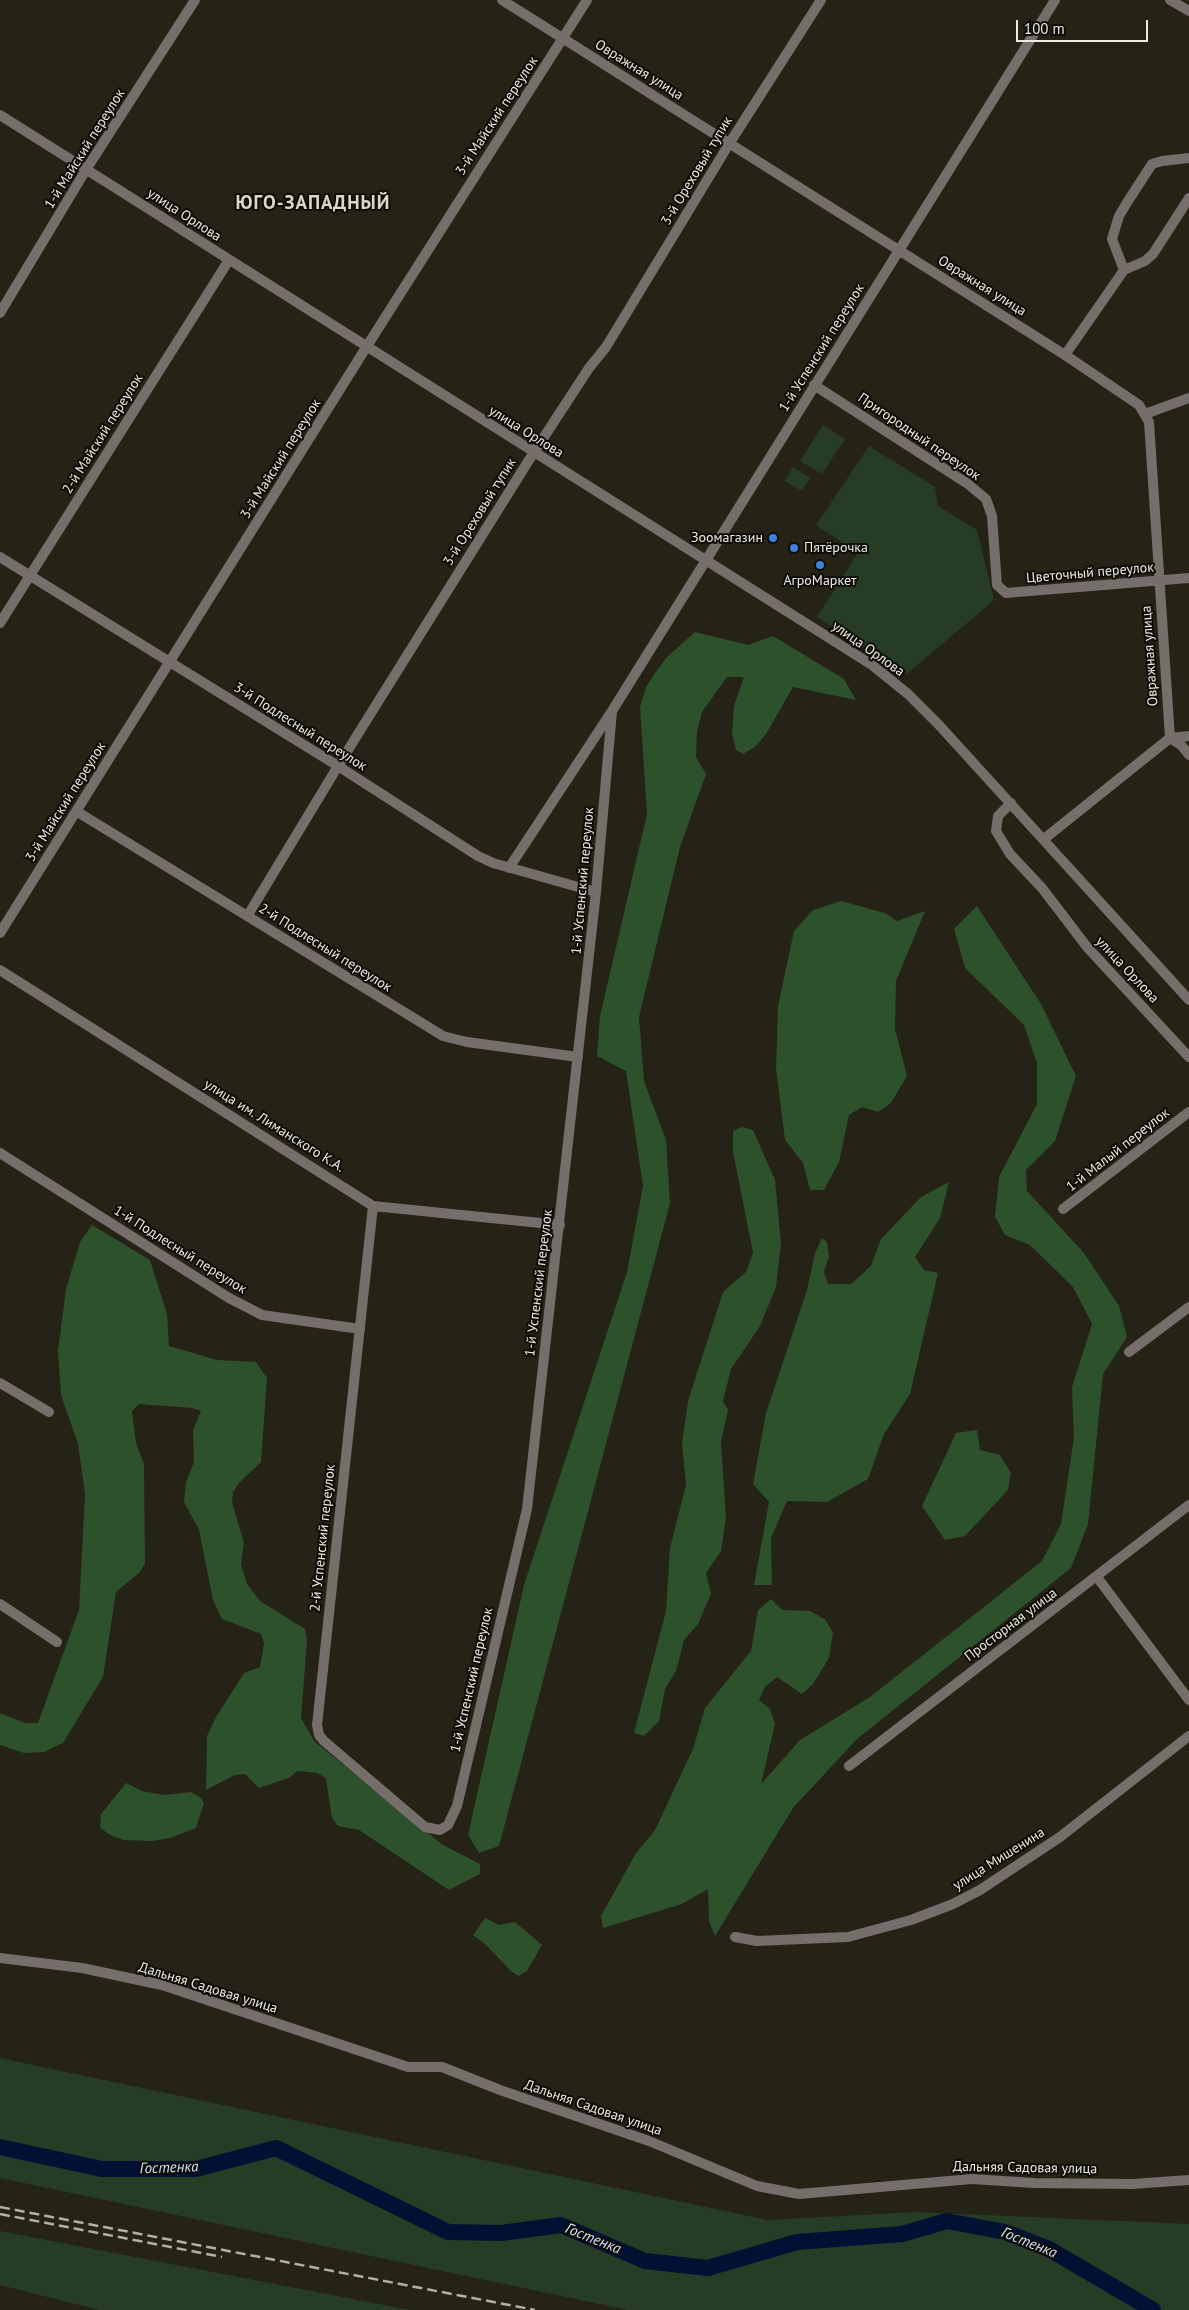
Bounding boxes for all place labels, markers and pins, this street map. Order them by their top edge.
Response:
place label: Зоомагазин [691,530,763,546]
marker: Зоомагазин [767,532,779,544]
place label: Пятёрочка [804,540,868,556]
marker: Пятёрочка [788,542,800,554]
marker: АгроМаркет [814,559,826,571]
place label: АгроМаркет [783,573,857,589]

